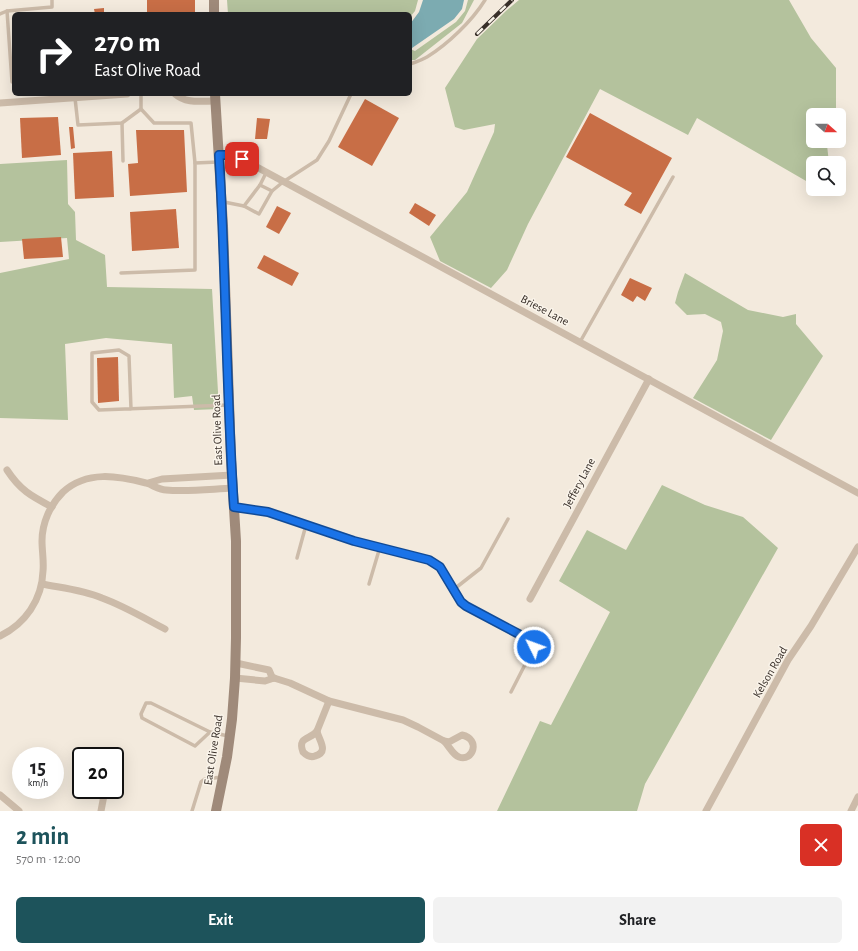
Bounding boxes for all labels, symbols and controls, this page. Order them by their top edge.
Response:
icon: right [28,28,80,80]
text: 270 m [94,29,161,57]
text: East Olive Road [94,62,201,80]
north arrow [806,108,846,148]
map controls [806,108,846,196]
pin [225,142,259,176]
icon: arrive [231,148,253,170]
button: search [806,156,846,196]
street label: Briese Lane [519,292,571,328]
street label: East Olive Road [210,394,224,466]
street label: Jeffery Lane [561,456,598,511]
position arrow [513,626,555,668]
street label: Kelson Road [751,644,789,700]
street label: East Olive Road [202,714,224,786]
speed limit sign: 20 [72,747,124,799]
text: 15 [30,758,46,778]
text: km/h [28,778,48,788]
button: close [800,824,842,866]
text: 2 min [16,825,69,849]
text: 570 m · 12:00 [16,853,81,866]
button: Exit [16,897,425,943]
button: Share [433,897,842,943]

